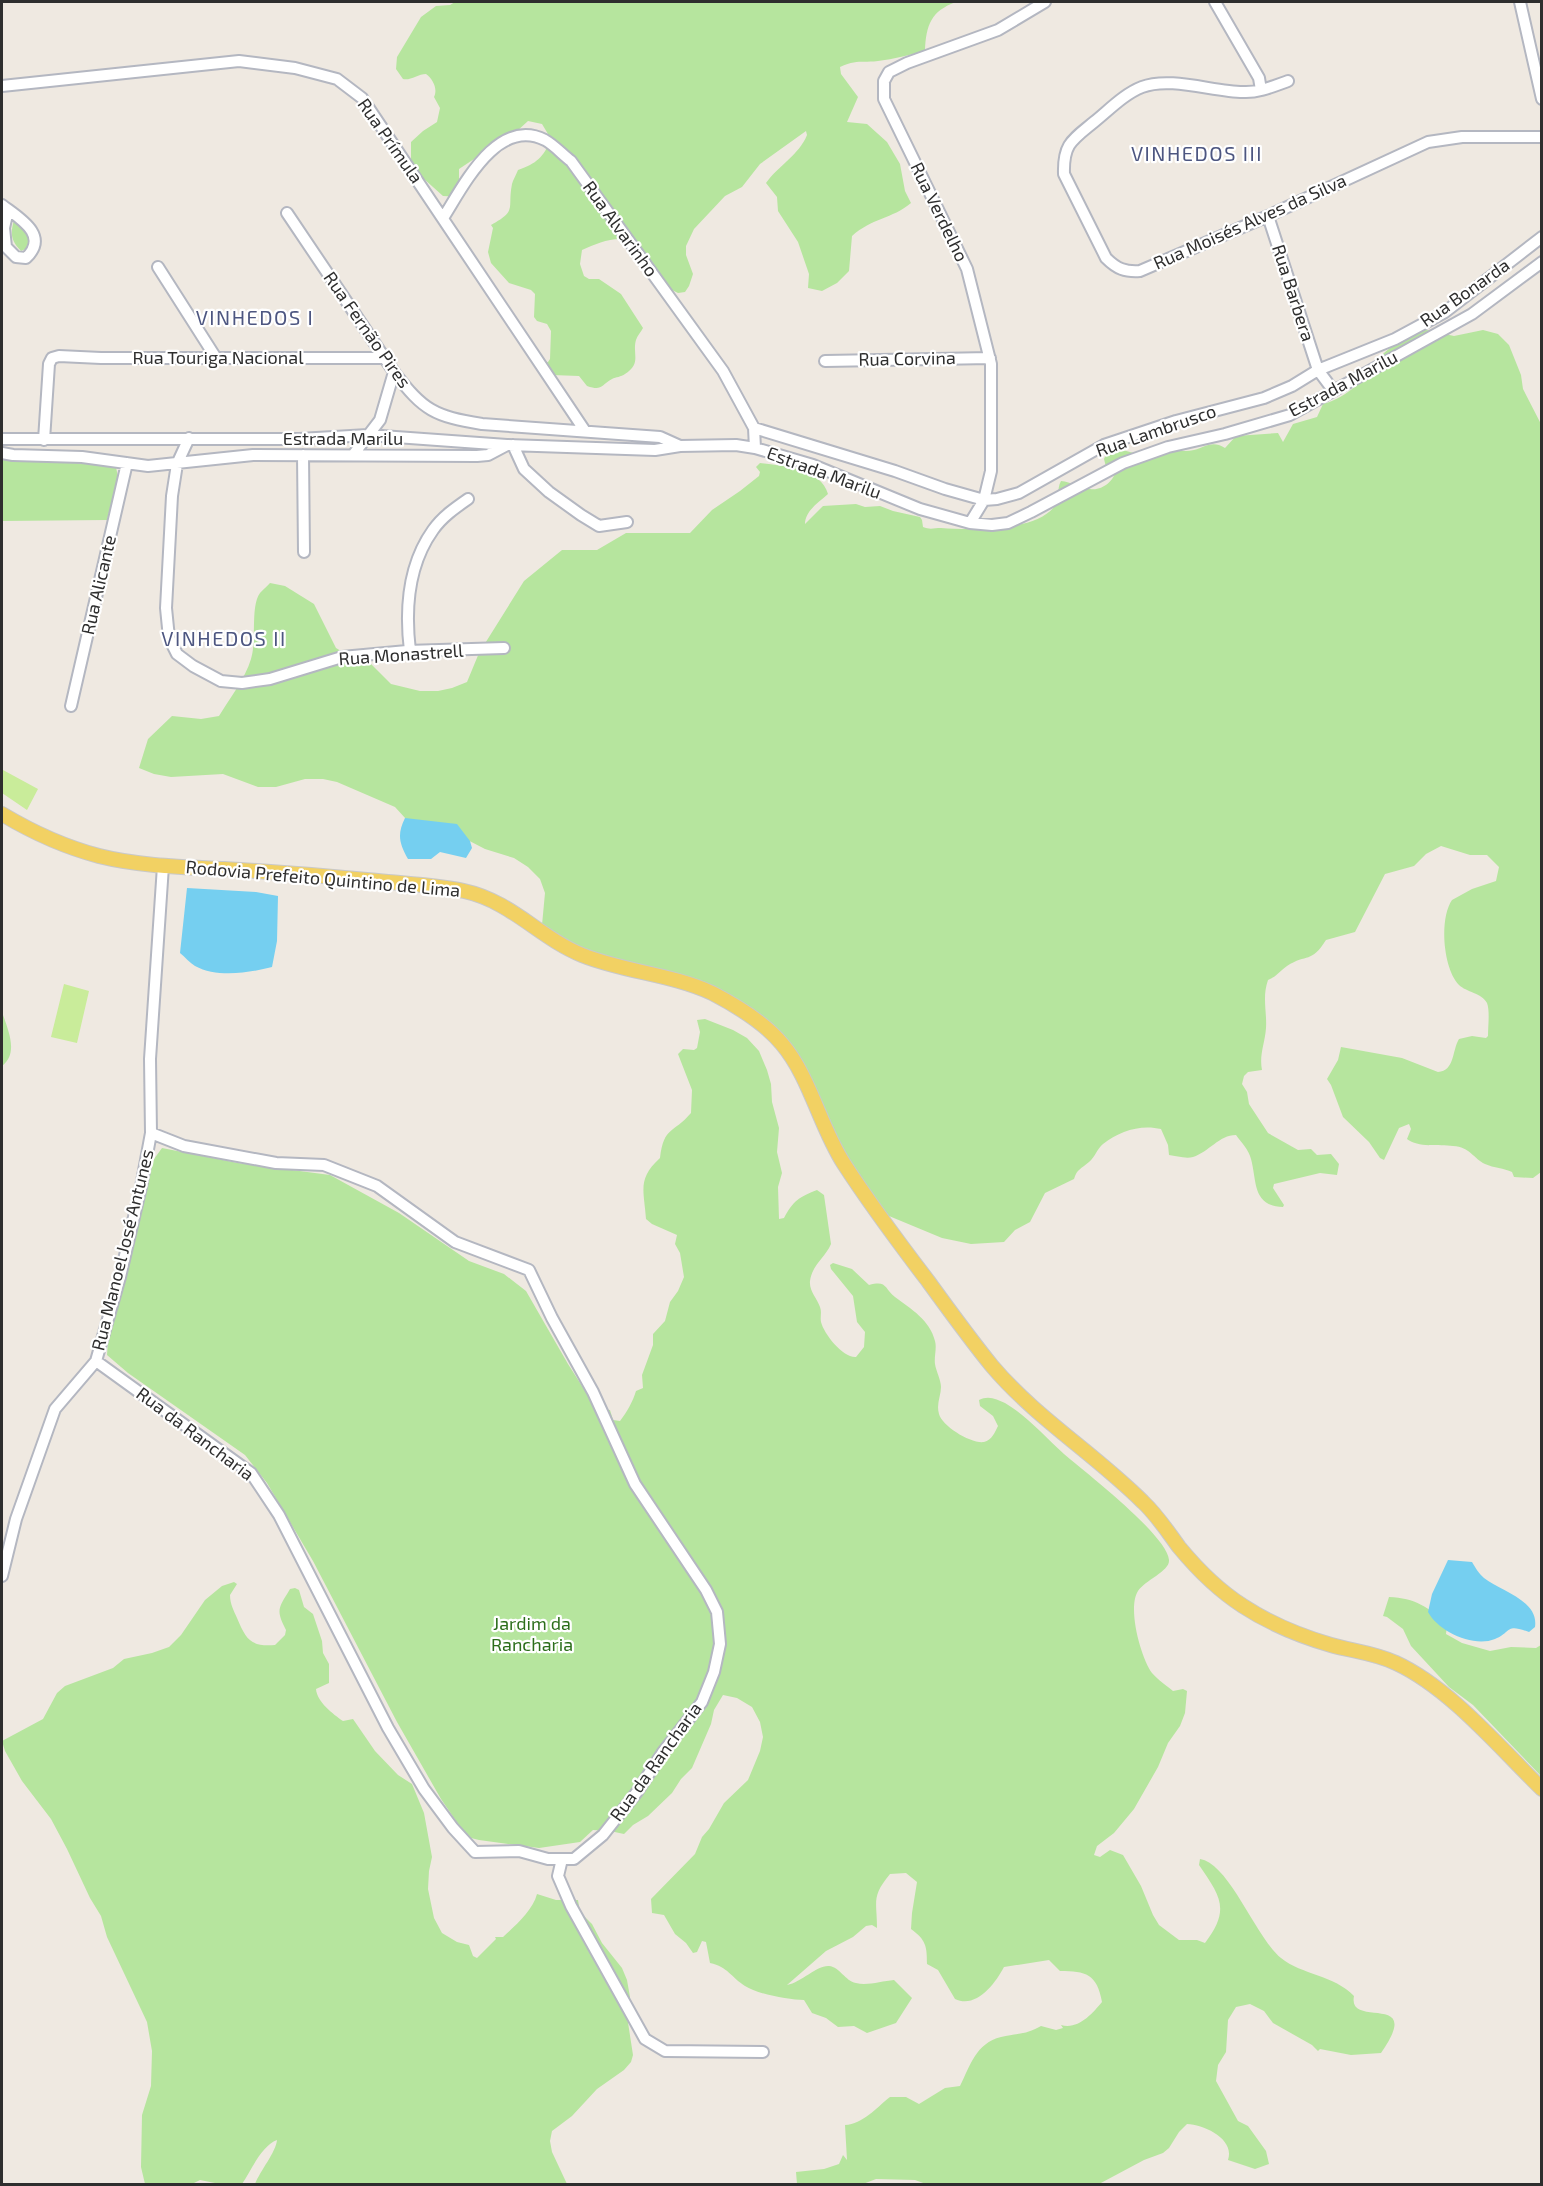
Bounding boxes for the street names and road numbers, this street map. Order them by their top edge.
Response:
street label: Rua Prímula [353,94,428,187]
street label: Rua Verdelho [906,158,973,265]
street label: Rua Moisés Alves da Silva [1150,169,1349,274]
street label: Rua Alvarinho [579,176,663,281]
street label: Rua Barbera [1268,241,1320,344]
street label: Rua Bonarda [1415,253,1513,331]
street label: Rua Fernão Pires [320,267,416,392]
street label: Estrada Marilu [1284,345,1401,421]
street label: Rua Touriga Nacional [132,346,304,368]
street label: Rua Corvina [858,346,956,370]
street label: Rua Lambrusco [1093,399,1219,461]
street label: Estrada Marilu [283,427,403,449]
street label: Estrada Marilu [764,441,885,503]
street label: Rua Alicante [76,533,120,637]
street label: Rua Monastrell [338,639,465,669]
street label: Rodovia Prefeito Quintino de Lima [185,855,461,901]
street label: Rua Manoel José Antunes [86,1147,158,1353]
street label: Rua da Rancharia [132,1382,259,1485]
street label: Rua da Rancharia [605,1698,706,1825]

